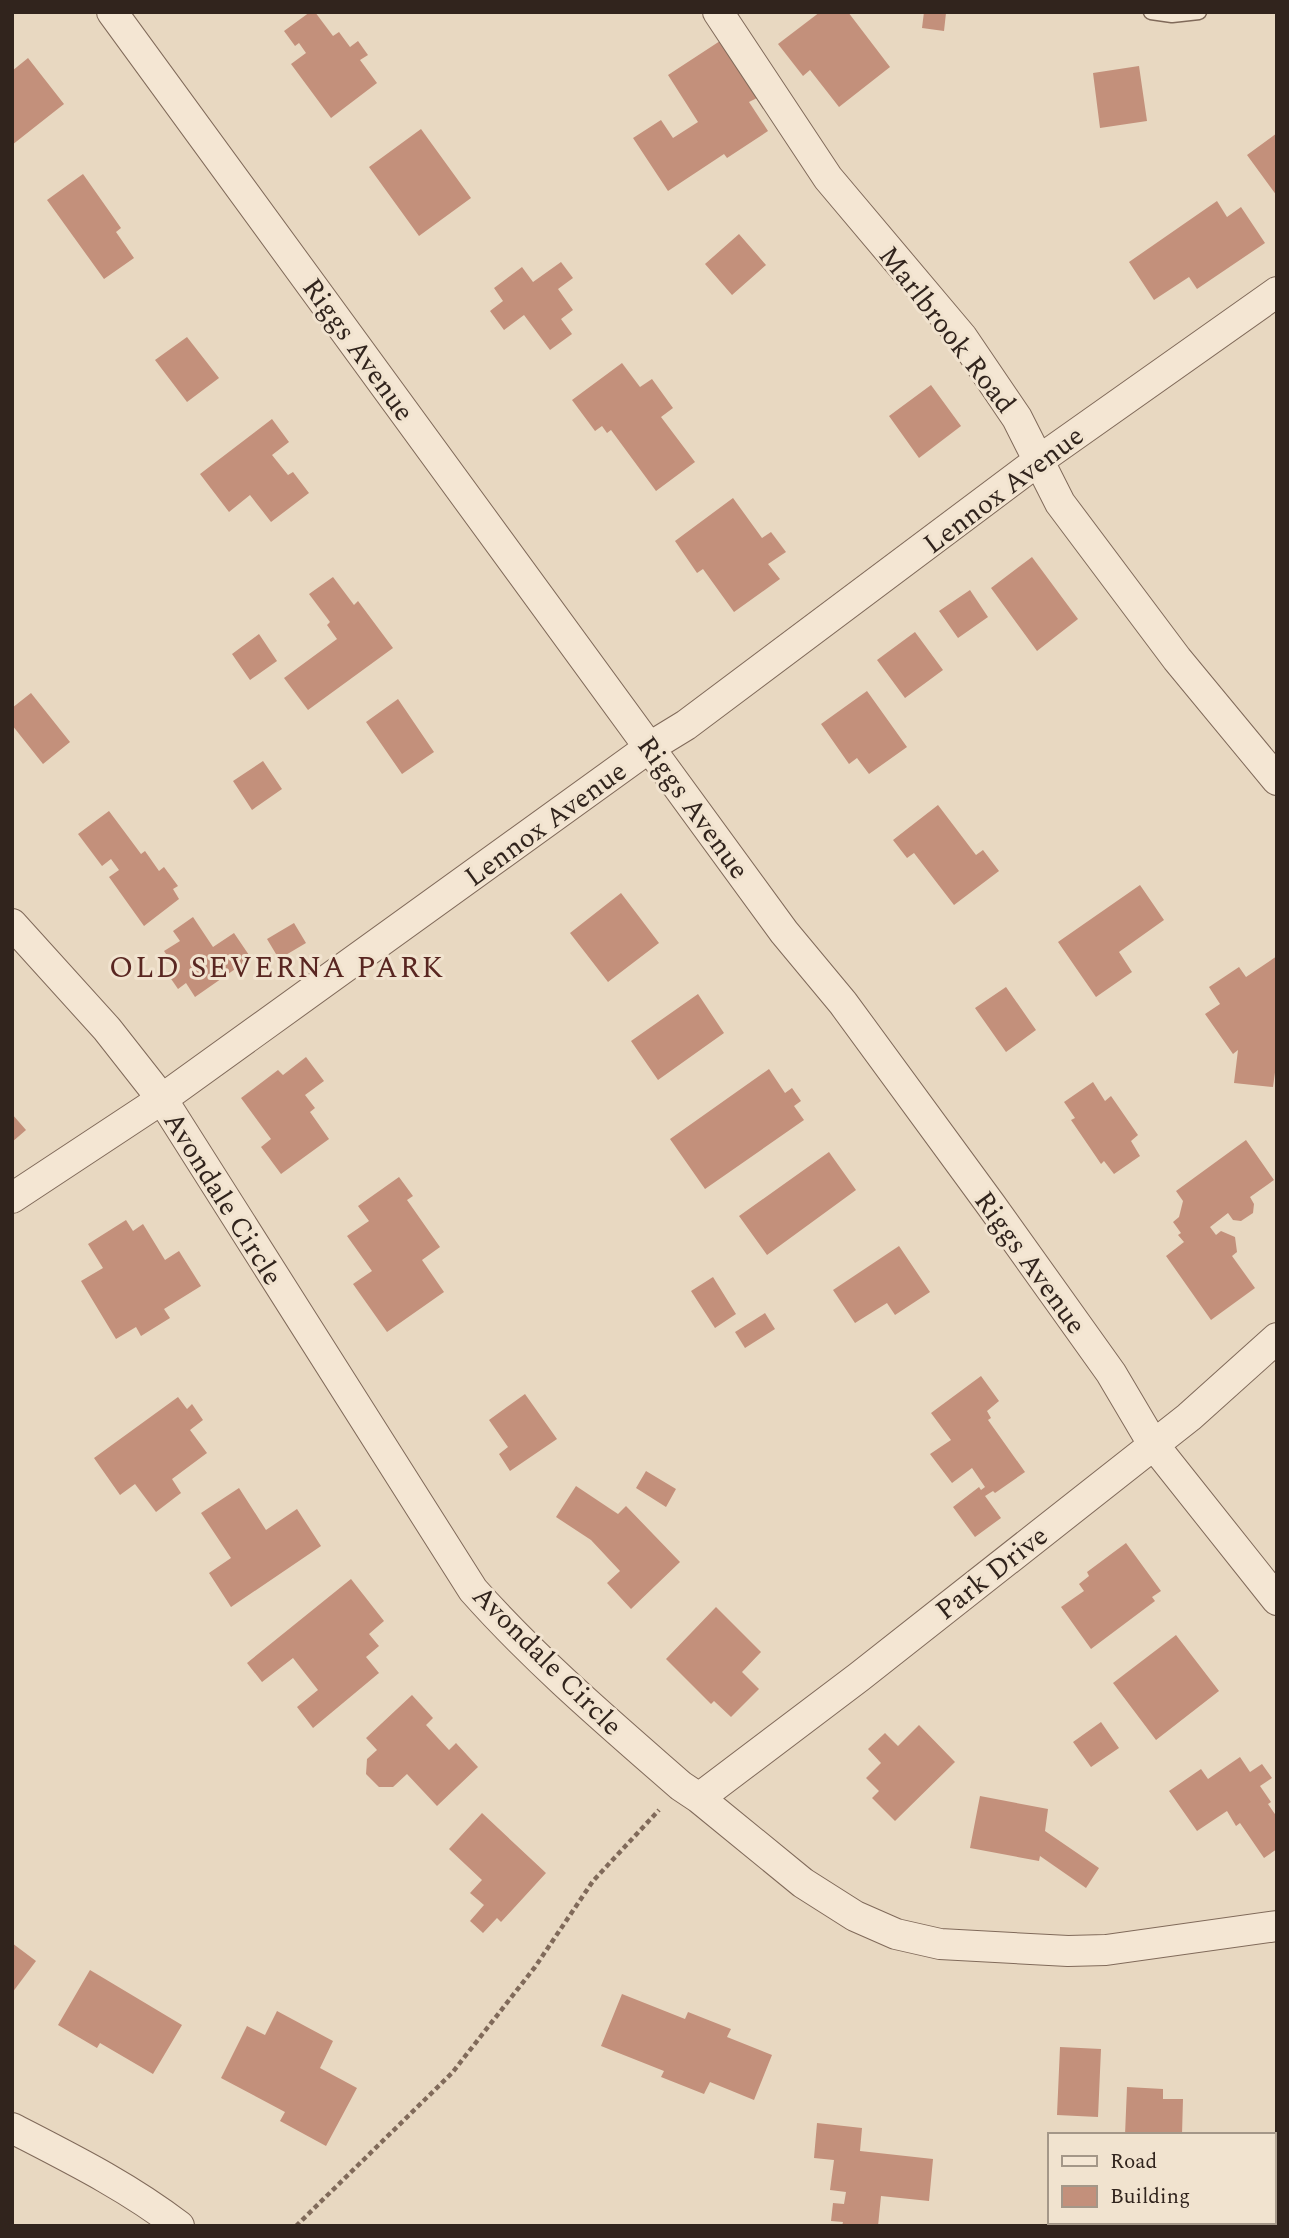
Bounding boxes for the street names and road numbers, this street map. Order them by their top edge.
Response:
street label: Marlbrook Road [867,237,1026,423]
street label: Riggs Avenue [291,269,425,431]
street label: Lennox Avenue [914,415,1094,565]
street label: Riggs Avenue [626,727,760,889]
street label: Lennox Avenue [456,750,636,898]
street label: Avondale Circle [152,1103,293,1294]
street label: Riggs Avenue [963,1182,1097,1344]
street label: Park Drive [926,1515,1058,1631]
street label: Avondale Circle [462,1576,632,1746]

